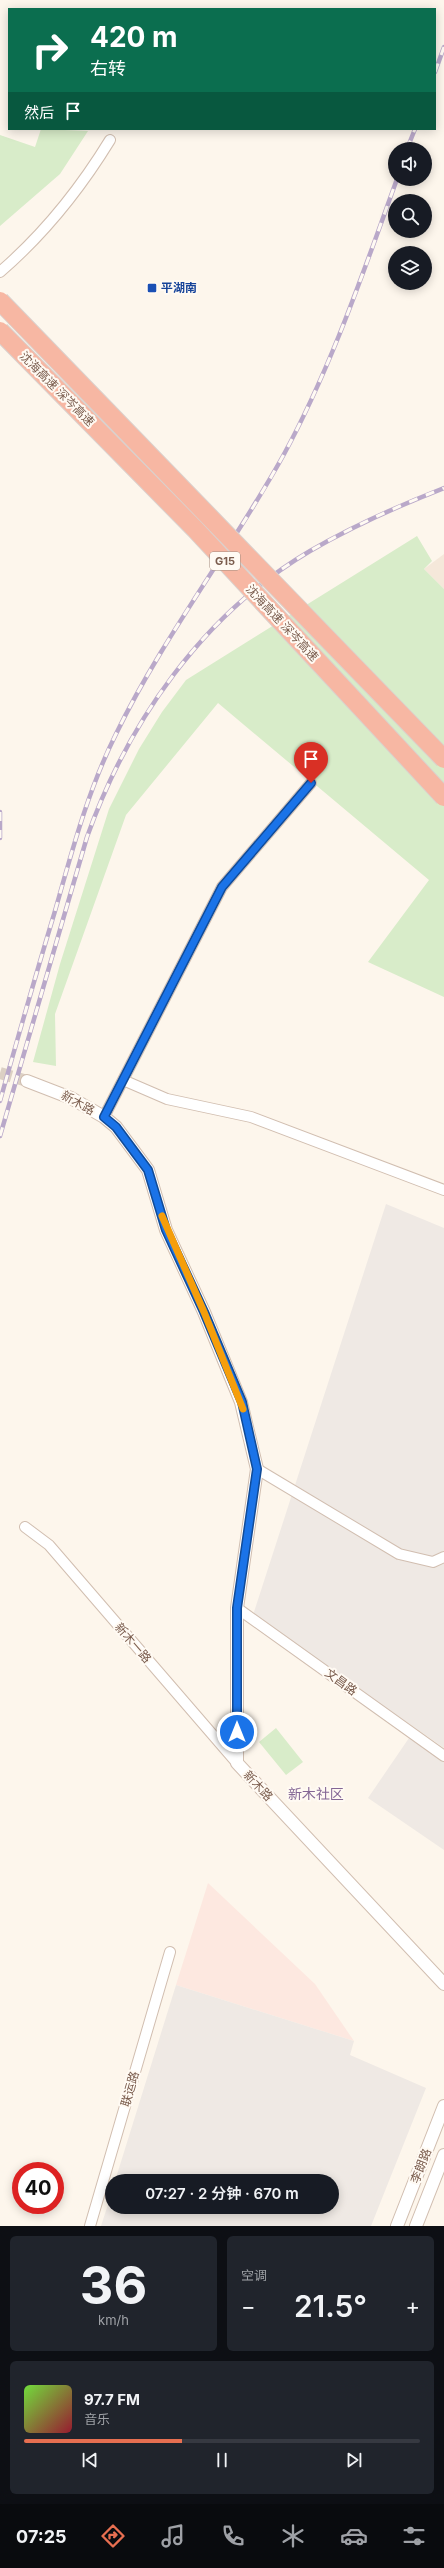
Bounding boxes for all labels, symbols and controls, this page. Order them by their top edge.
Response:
text: 420 m [90,20,178,54]
icon: right [24,24,76,76]
text: 右转 [90,58,126,79]
icon: arrive [62,100,84,122]
text: 然后 [24,103,54,122]
map controls [388,142,432,290]
button: sound [388,142,432,186]
button: search [388,194,432,238]
button: layers [388,246,432,290]
place label: 平湖南 [161,280,197,295]
marker: 平湖南 [146,282,158,294]
street label: 沈海高速 深岑高速 [17,348,98,429]
road number: G15 [210,552,240,570]
street label: 沈海高速 深岑高速 [243,581,322,664]
pin [294,742,328,783]
icon: arrive [300,748,322,770]
street label: 新木路 [59,1087,98,1118]
street label: 新木一路 [112,1620,155,1666]
street label: 文昌路 [322,1665,360,1698]
position arrow [216,1711,258,1753]
street label: 新木路 [241,1767,276,1804]
district label: 新木社区 [288,1785,344,1802]
street label: 联运路 [117,2069,142,2108]
street label: 李朗路 [407,2146,434,2185]
speed limit sign: 40 [12,2162,64,2214]
text: 07:27 · 2 分钟 · 670 m [145,2184,299,2203]
text: 36 [80,2254,147,2317]
text: 空调 [241,2267,267,2283]
text: 21.5° [294,2288,367,2324]
text: − [241,2293,256,2319]
text: + [405,2293,420,2319]
text: km/h [98,2312,129,2328]
text: 97.7 FM [84,2390,140,2409]
text: 音乐 [84,2411,110,2427]
icon: previous [79,2449,101,2471]
icon: pause [211,2449,233,2471]
icon: next [343,2449,365,2471]
icon: directions [99,2522,127,2550]
icon: music [159,2522,187,2550]
icon: phone [219,2522,247,2550]
icon: climate [279,2522,307,2550]
icon: car [340,2522,368,2550]
icon: filters [400,2522,428,2550]
text: 07:25 [16,2526,67,2547]

